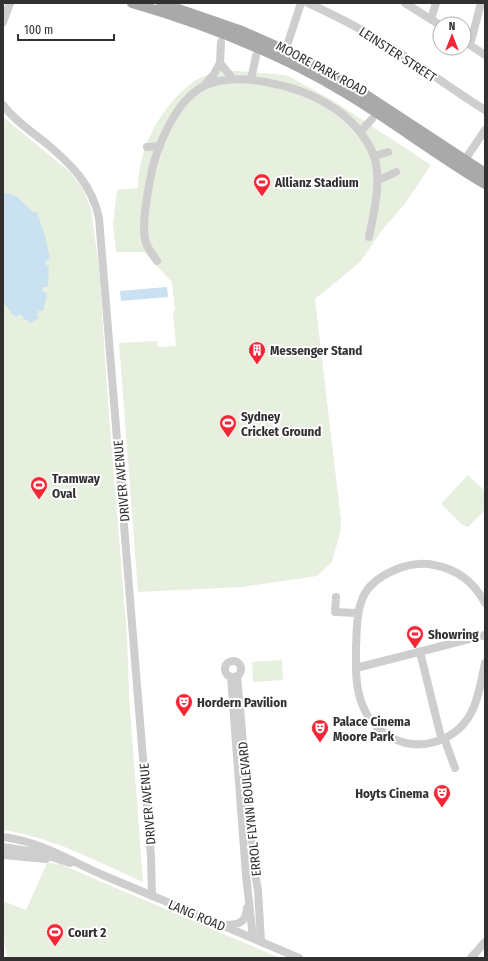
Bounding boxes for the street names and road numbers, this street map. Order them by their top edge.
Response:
street label: LEINSTER STREET [356,24,439,85]
street label: MOORE PARK ROAD [274,38,370,99]
street label: DRIVER AVENUE [110,440,133,522]
street label: ERROL FLYNN BOULEVARD [235,741,264,877]
street label: DRIVER AVENUE [136,763,159,845]
street label: LANG ROAD [166,897,228,934]

